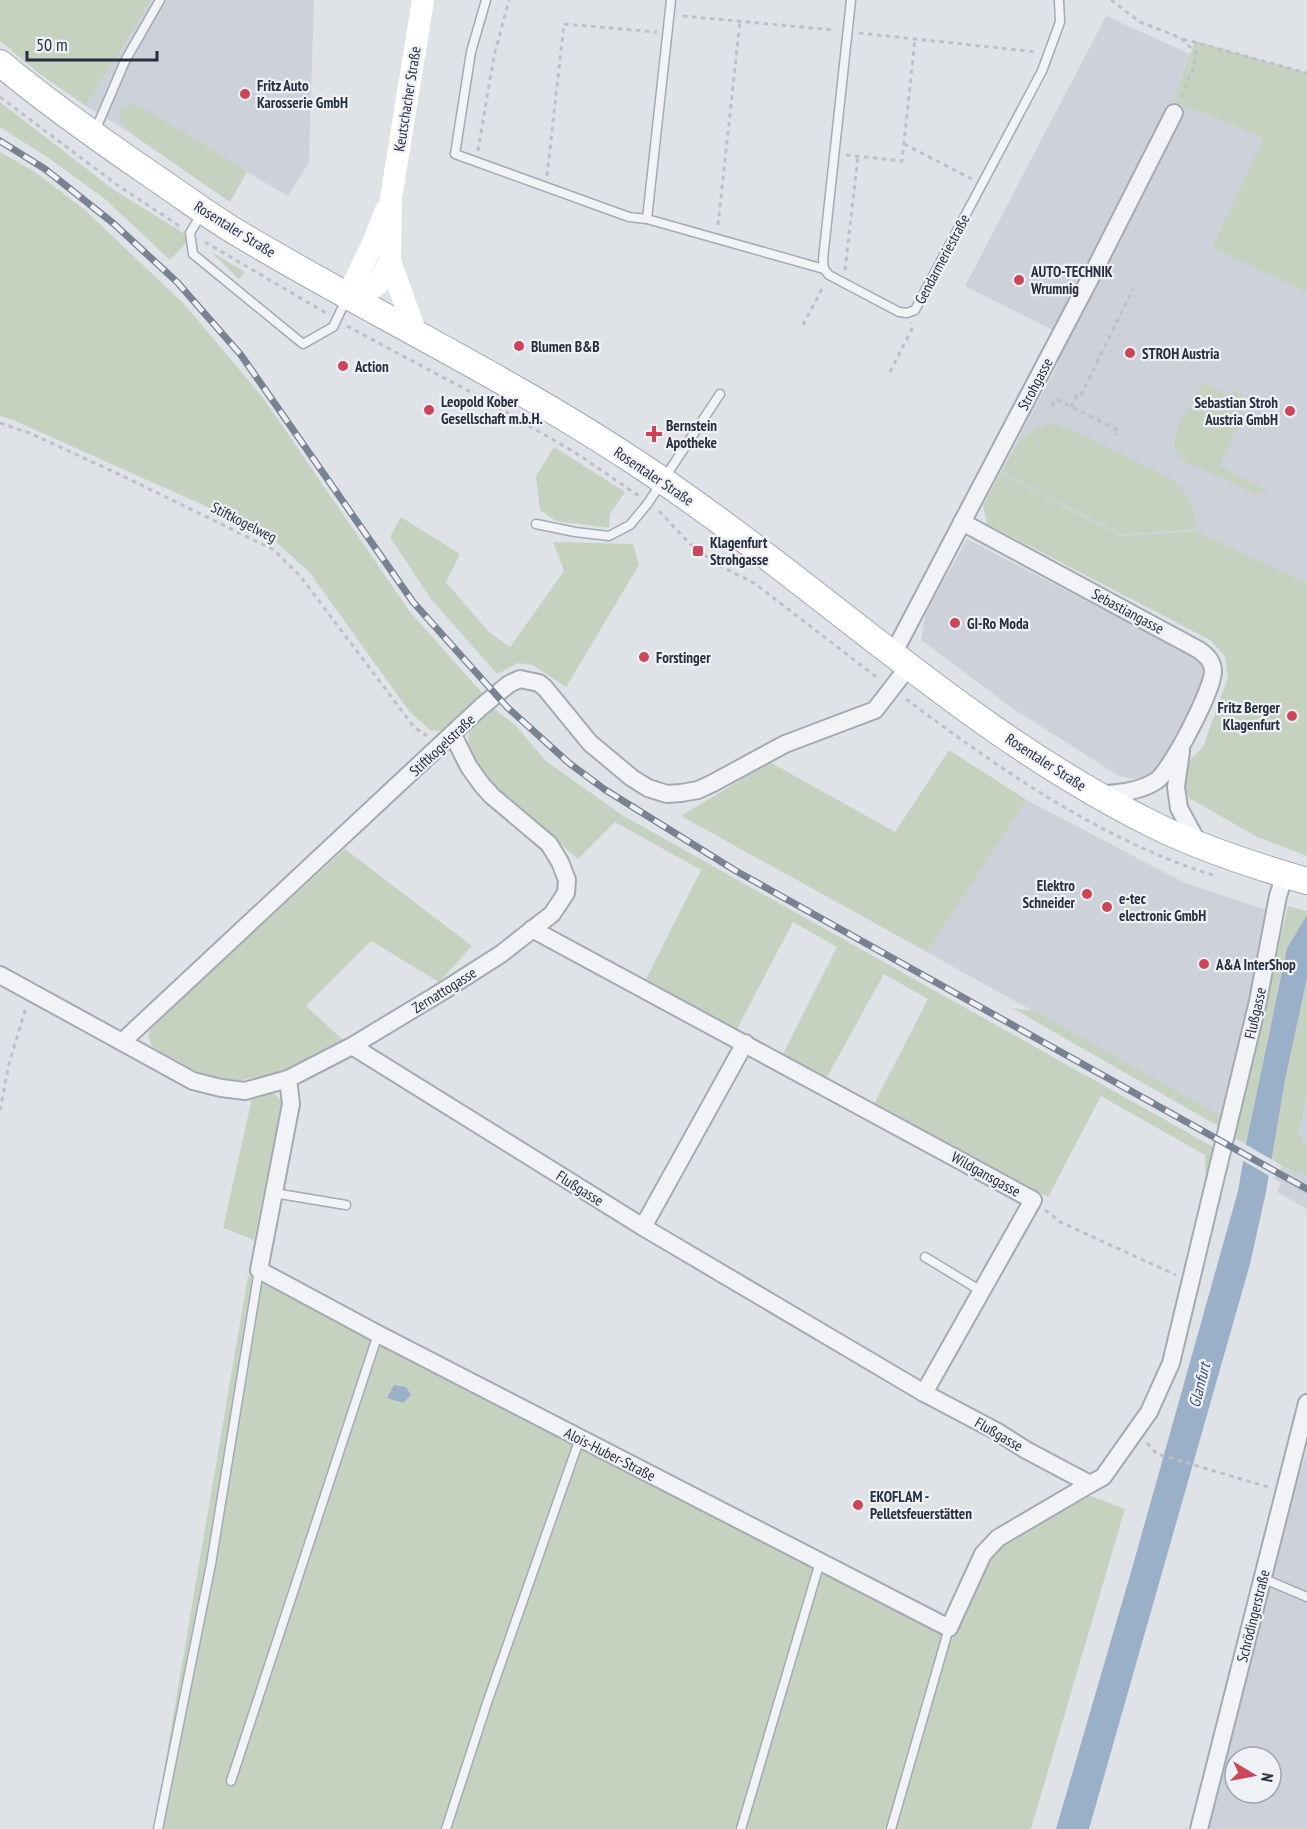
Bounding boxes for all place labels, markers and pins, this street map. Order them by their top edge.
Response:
place label: Fritz Auto Karosserie GmbH [257,76,348,112]
marker: Fritz Auto Karosserie GmbH [238,87,252,101]
place label: AUTO-TECHNIK Wrumnig [1030,262,1113,298]
marker: AUTO-TECHNIK Wrumnig [1012,273,1026,287]
place label: Blumen B&B [531,337,600,356]
marker: Blumen B&B [512,339,526,353]
place label: STROH Austria [1142,344,1220,363]
marker: STROH Austria [1123,346,1137,360]
place label: Action [354,357,389,376]
marker: Action [336,359,350,373]
place label: Leopold Kober Gesellschaft m.b.H. [441,392,543,428]
place label: Sebastian Stroh Austria GmbH [1194,393,1278,429]
marker: Leopold Kober Gesellschaft m.b.H. [422,403,436,417]
marker: Sebastian Stroh Austria GmbH [1283,404,1297,418]
place label: Bernstein Apotheke [665,416,717,452]
marker: Bernstein Apotheke [647,427,661,441]
place label: Klagenfurt Strohgasse [710,533,769,569]
marker: Klagenfurt Strohgasse [691,544,705,558]
place label: GI-Ro Moda [967,614,1029,633]
marker: GI-Ro Moda [948,616,962,630]
place label: Forstinger [656,648,711,667]
marker: Forstinger [637,650,651,664]
place label: Fritz Berger Klagenfurt [1218,698,1281,734]
marker: Fritz Berger Klagenfurt [1285,709,1299,723]
place label: Elektro Schneider [1022,876,1076,912]
marker: Elektro Schneider [1080,887,1094,901]
place label: e-tec electronic GmbH [1119,889,1206,925]
marker: e-tec electronic GmbH [1100,900,1114,914]
place label: A&A InterShop [1215,955,1296,974]
marker: A&A InterShop [1197,957,1211,971]
place label: EKOFLAM - Pelletsfeuerstätten [870,1487,972,1523]
marker: EKOFLAM - Pelletsfeuerstätten [851,1498,865,1512]

